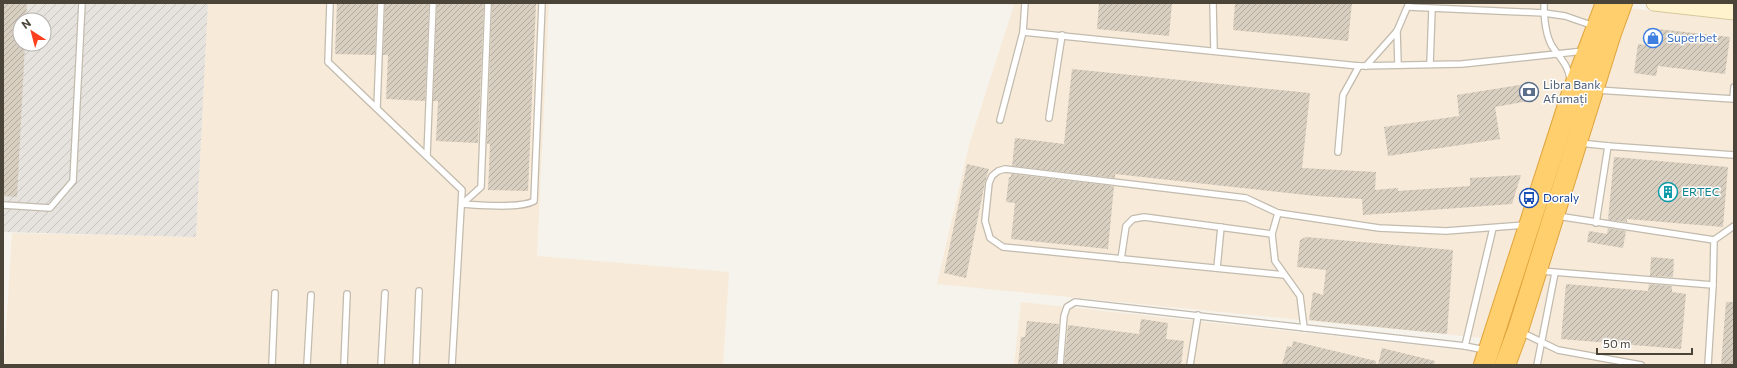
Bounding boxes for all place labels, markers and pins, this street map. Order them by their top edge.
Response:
shop icon: Superbet [1642,27,1664,49]
place label: Superbet [1667,30,1717,44]
place label: Libra Bank Afumați [1543,77,1601,106]
bank icon: Libra Bank Afumați [1518,81,1540,103]
building icon: ERTEC [1657,181,1679,203]
place label: ERTEC [1682,184,1720,198]
bus stop icon: Doraly [1518,187,1540,209]
place label: Doraly [1543,190,1579,204]

